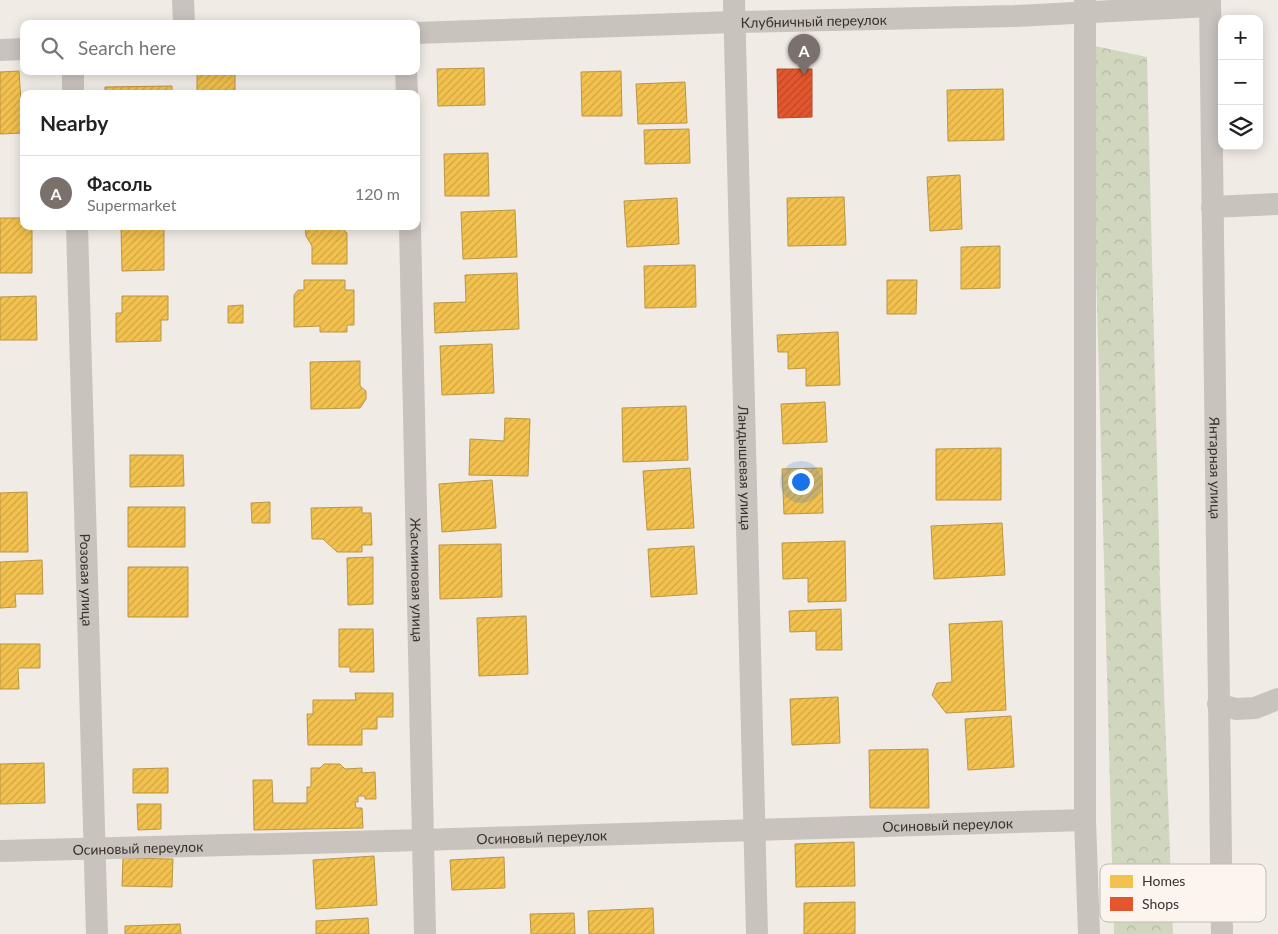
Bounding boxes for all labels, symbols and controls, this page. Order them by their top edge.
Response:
street label: Клубничный переулок [741,10,888,30]
map controls [1218,15,1263,150]
button: + [1218,15,1263,60]
search box [20,20,420,75]
icon: search [38,34,66,62]
pin: A [788,34,820,75]
text: Search here [78,36,176,59]
button: − [1218,60,1263,105]
button: layers [1218,105,1263,150]
text: Nearby [40,110,108,135]
text: Фасоль [87,172,152,195]
text: A [50,184,62,203]
text: 120 m [355,184,400,203]
text: Supermarket [87,195,176,214]
street label: Ландышевая улица [735,404,756,531]
street label: Янтарная улица [1207,416,1225,519]
your location [788,469,814,495]
street label: Жасминовая улица [408,517,427,642]
street label: Розовая улица [77,533,97,627]
street label: Осиновый переулок [882,814,1014,835]
street label: Осиновый переулок [476,826,608,847]
street label: Осиновый переулок [72,837,204,858]
legend [1100,864,1266,922]
text: Homes [1142,872,1185,889]
text: Shops [1142,895,1179,912]

